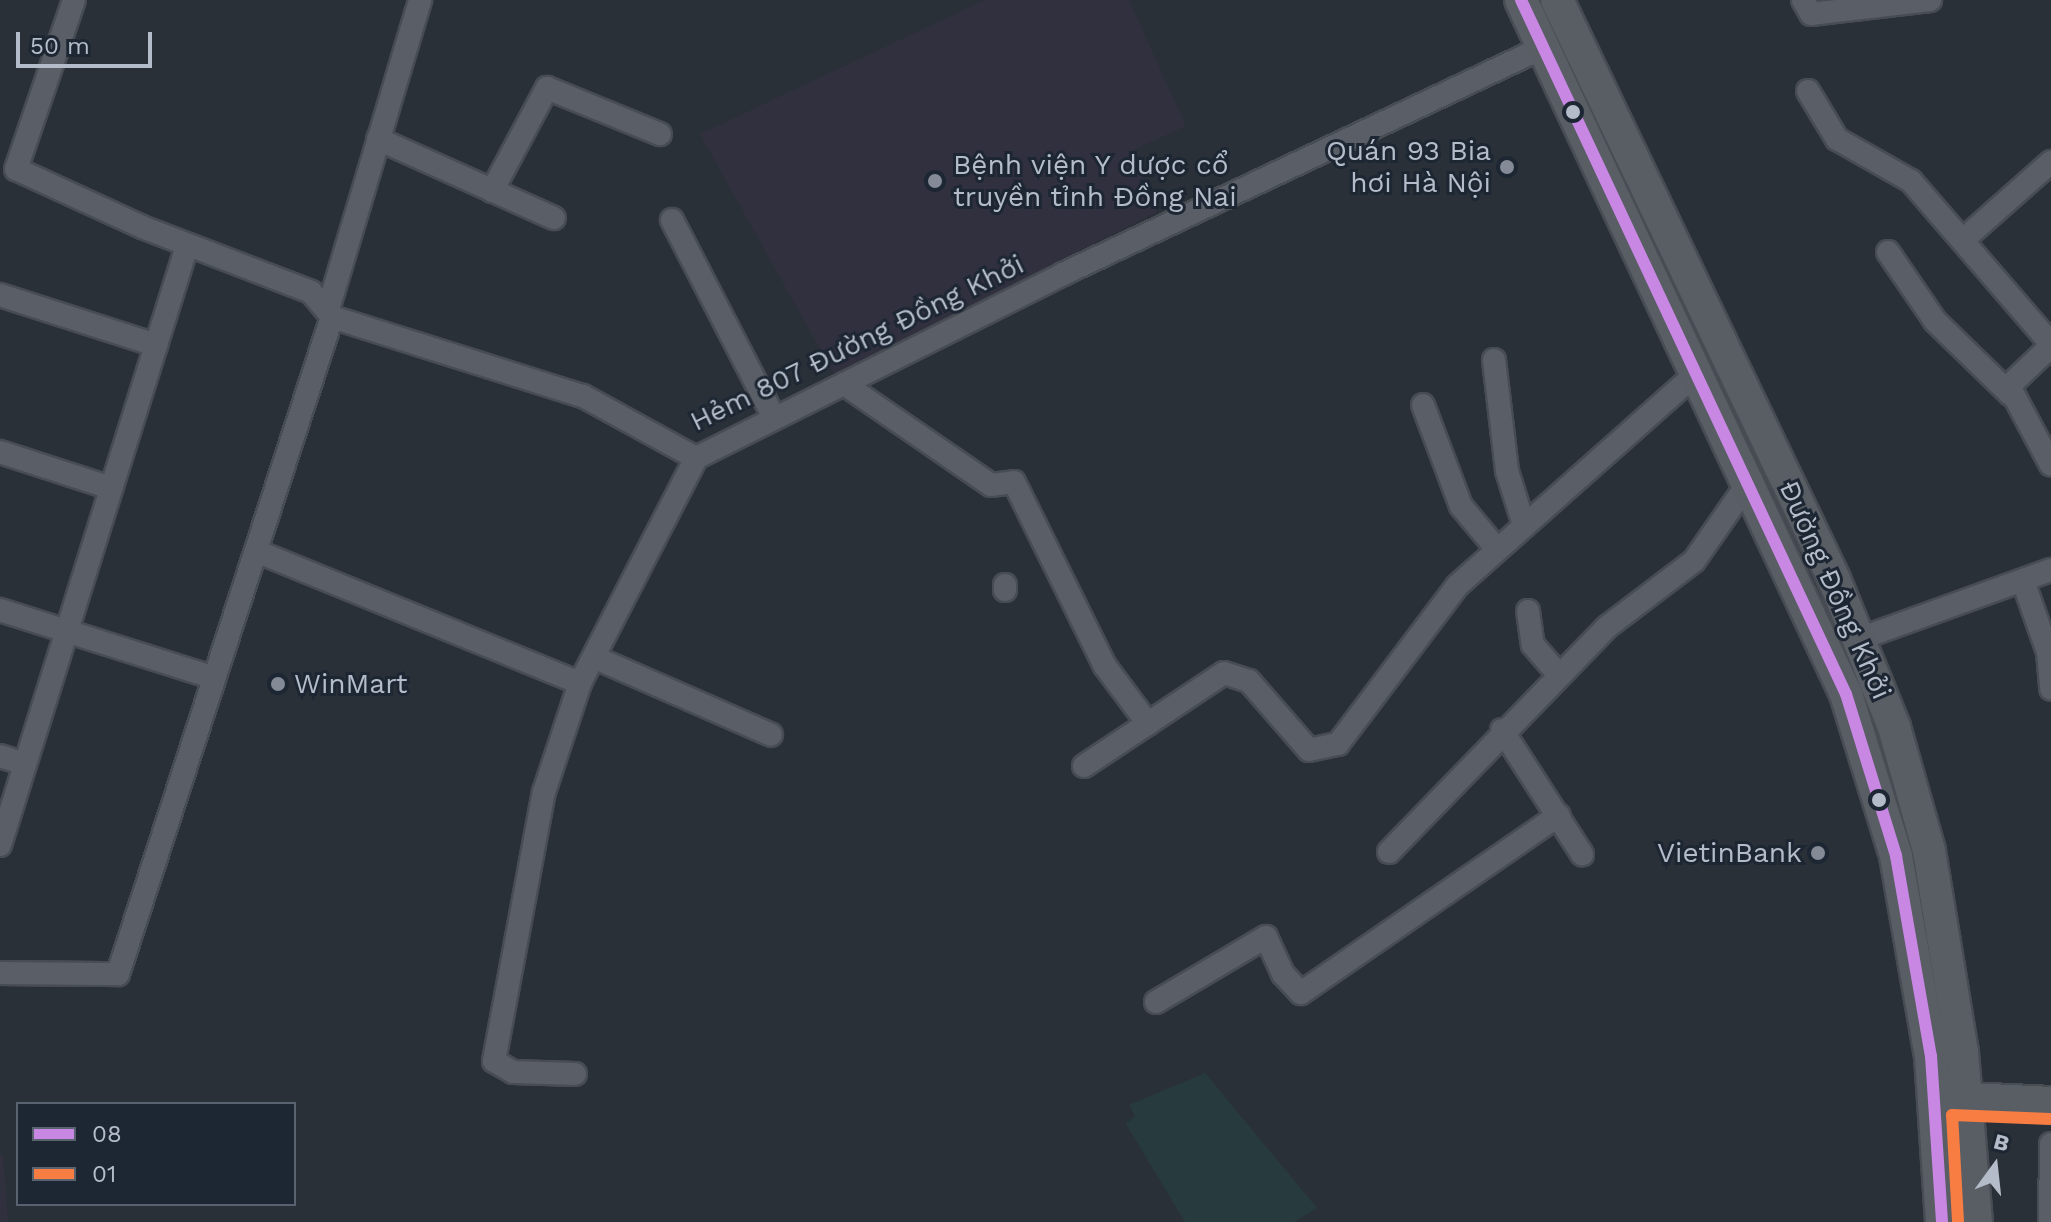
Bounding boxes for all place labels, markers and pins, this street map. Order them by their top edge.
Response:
unlabelled marker [1565,104,1581,120]
place label: Quán 93 Bia hơi Hà Nội [1326,134,1491,200]
place label: Bệnh viện Y dược cổ truyền tỉnh Đồng Nai [953,148,1237,214]
marker: Quán 93 Bia hơi Hà Nội [1498,158,1516,176]
marker: Bệnh viện Y dược cổ truyền tỉnh Đồng Nai [924,170,946,192]
place label: WinMart [294,667,407,701]
marker: WinMart [269,675,287,693]
unlabelled marker [1871,792,1887,808]
place label: VietinBank [1657,836,1802,870]
marker: VietinBank [1809,844,1827,862]

